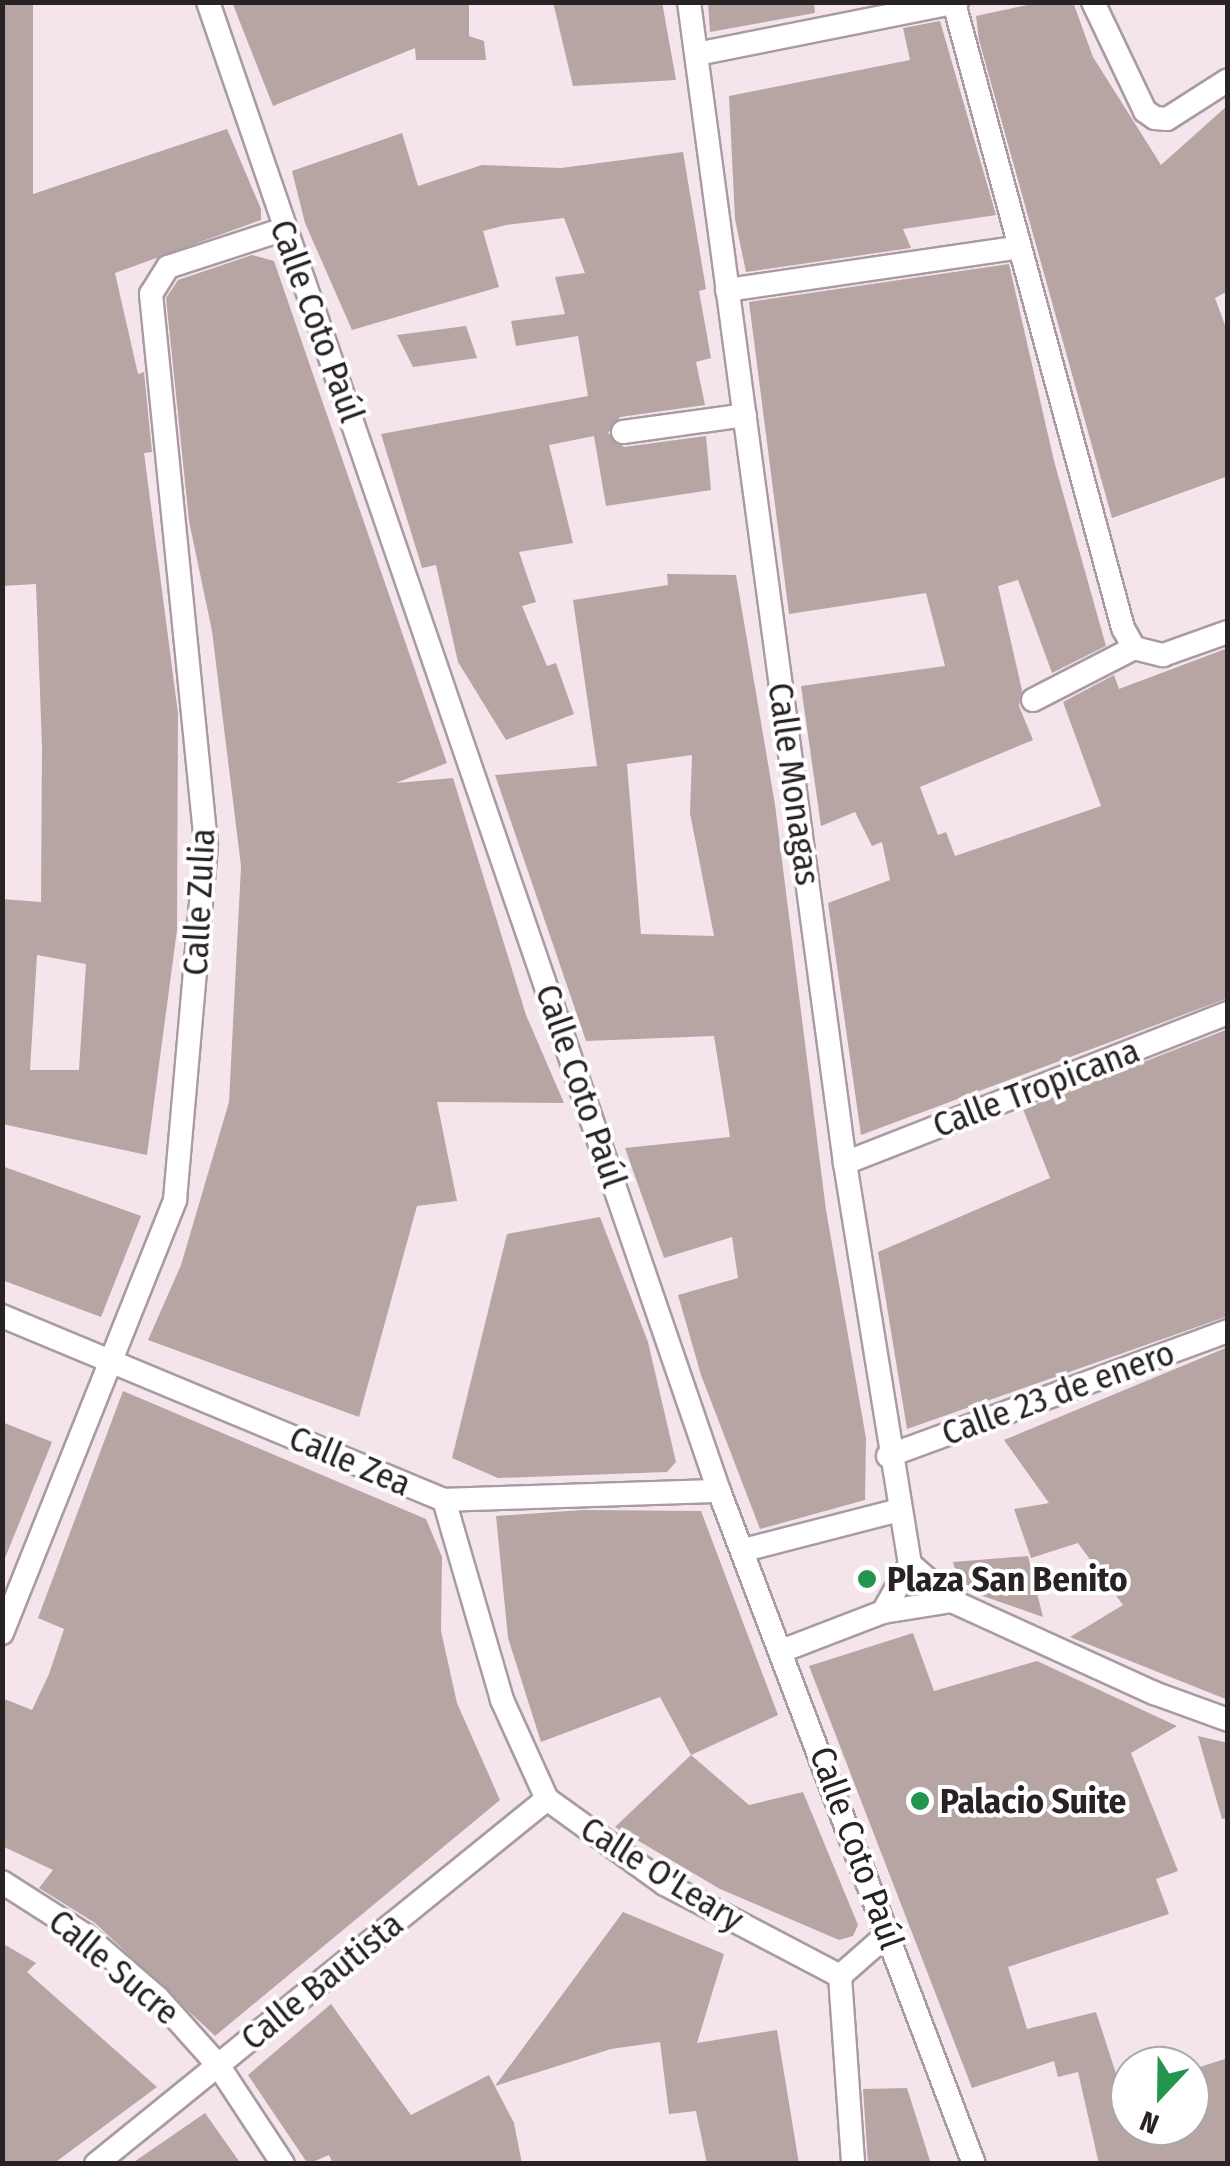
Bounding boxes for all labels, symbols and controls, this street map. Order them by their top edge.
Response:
street label: Calle Coto Paúl [261,214,373,428]
street label: Calle Monagas [759,680,829,888]
street label: Calle Zulia [174,827,224,977]
street label: Calle Coto Paúl [527,979,635,1193]
street label: Calle Tropicana [927,1029,1145,1147]
street label: Calle 23 de enero [936,1331,1180,1455]
street label: Calle Zea [283,1417,417,1505]
place label: Plaza San Benito [887,1558,1128,1600]
marker: Plaza San Benito [856,1568,878,1590]
street label: Calle Coto Paúl [801,1741,913,1955]
place label: Palacio Suite [940,1780,1126,1822]
marker: Palacio Suite [909,1790,931,1812]
street label: Calle O'Leary [573,1807,751,1941]
street label: Calle Sucre [40,1900,188,2034]
street label: Calle Bautista [233,1903,411,2059]
north arrow [1110,2046,1210,2146]
text: N [1135,2104,1163,2141]

